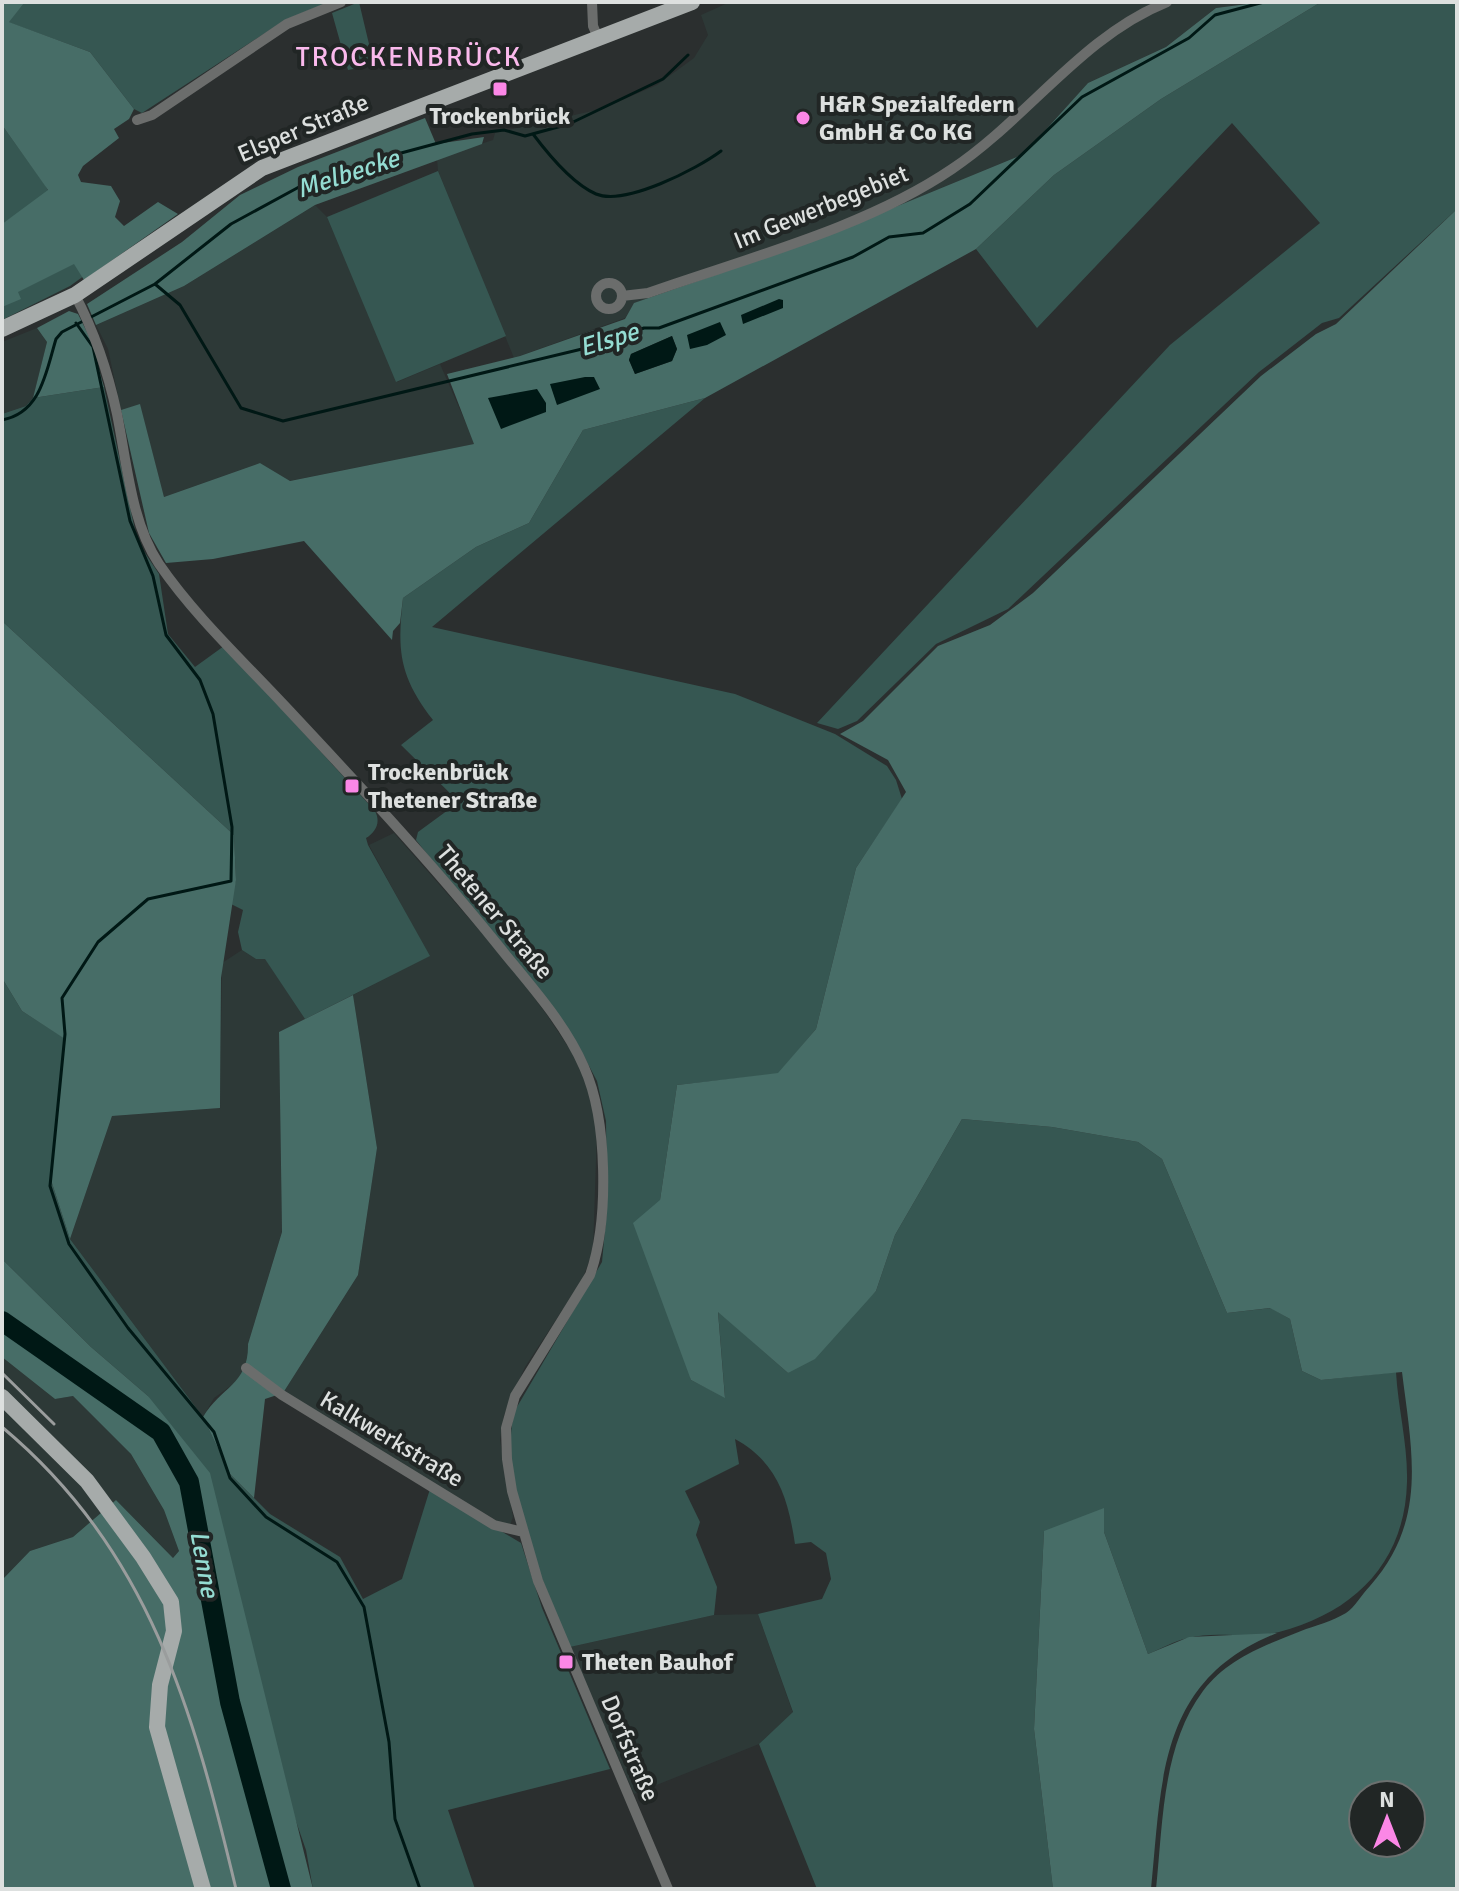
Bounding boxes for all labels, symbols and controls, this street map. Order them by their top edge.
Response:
district label: TROCKENBRÜCK [296,40,522,74]
marker: Trockenbrück [491,80,509,98]
street label: Elsper Straße [233,87,373,169]
place label: H&R Spezialfedern GmbH & Co KG [819,89,1015,147]
place label: Trockenbrück [430,101,571,131]
marker: H&R Spezialfedern GmbH & Co KG [794,109,812,127]
water label: Melbecke [293,142,405,206]
street label: Im Gewerbegebiet [729,158,913,256]
water label: Elspe [575,315,645,364]
place label: Trockenbrück Thetener Straße [368,757,537,815]
marker: Trockenbrück Thetener Straße [343,777,361,795]
street label: Thetener Straße [430,839,560,985]
street label: Kalkwerkstraße [315,1384,469,1494]
water label: Lenne [182,1528,226,1602]
place label: Theten Bauhof [582,1647,734,1677]
marker: Theten Bauhof [557,1653,575,1671]
street label: Dorfstraße [594,1690,666,1806]
north arrow [1347,1779,1427,1859]
text: N [1379,1786,1395,1813]

